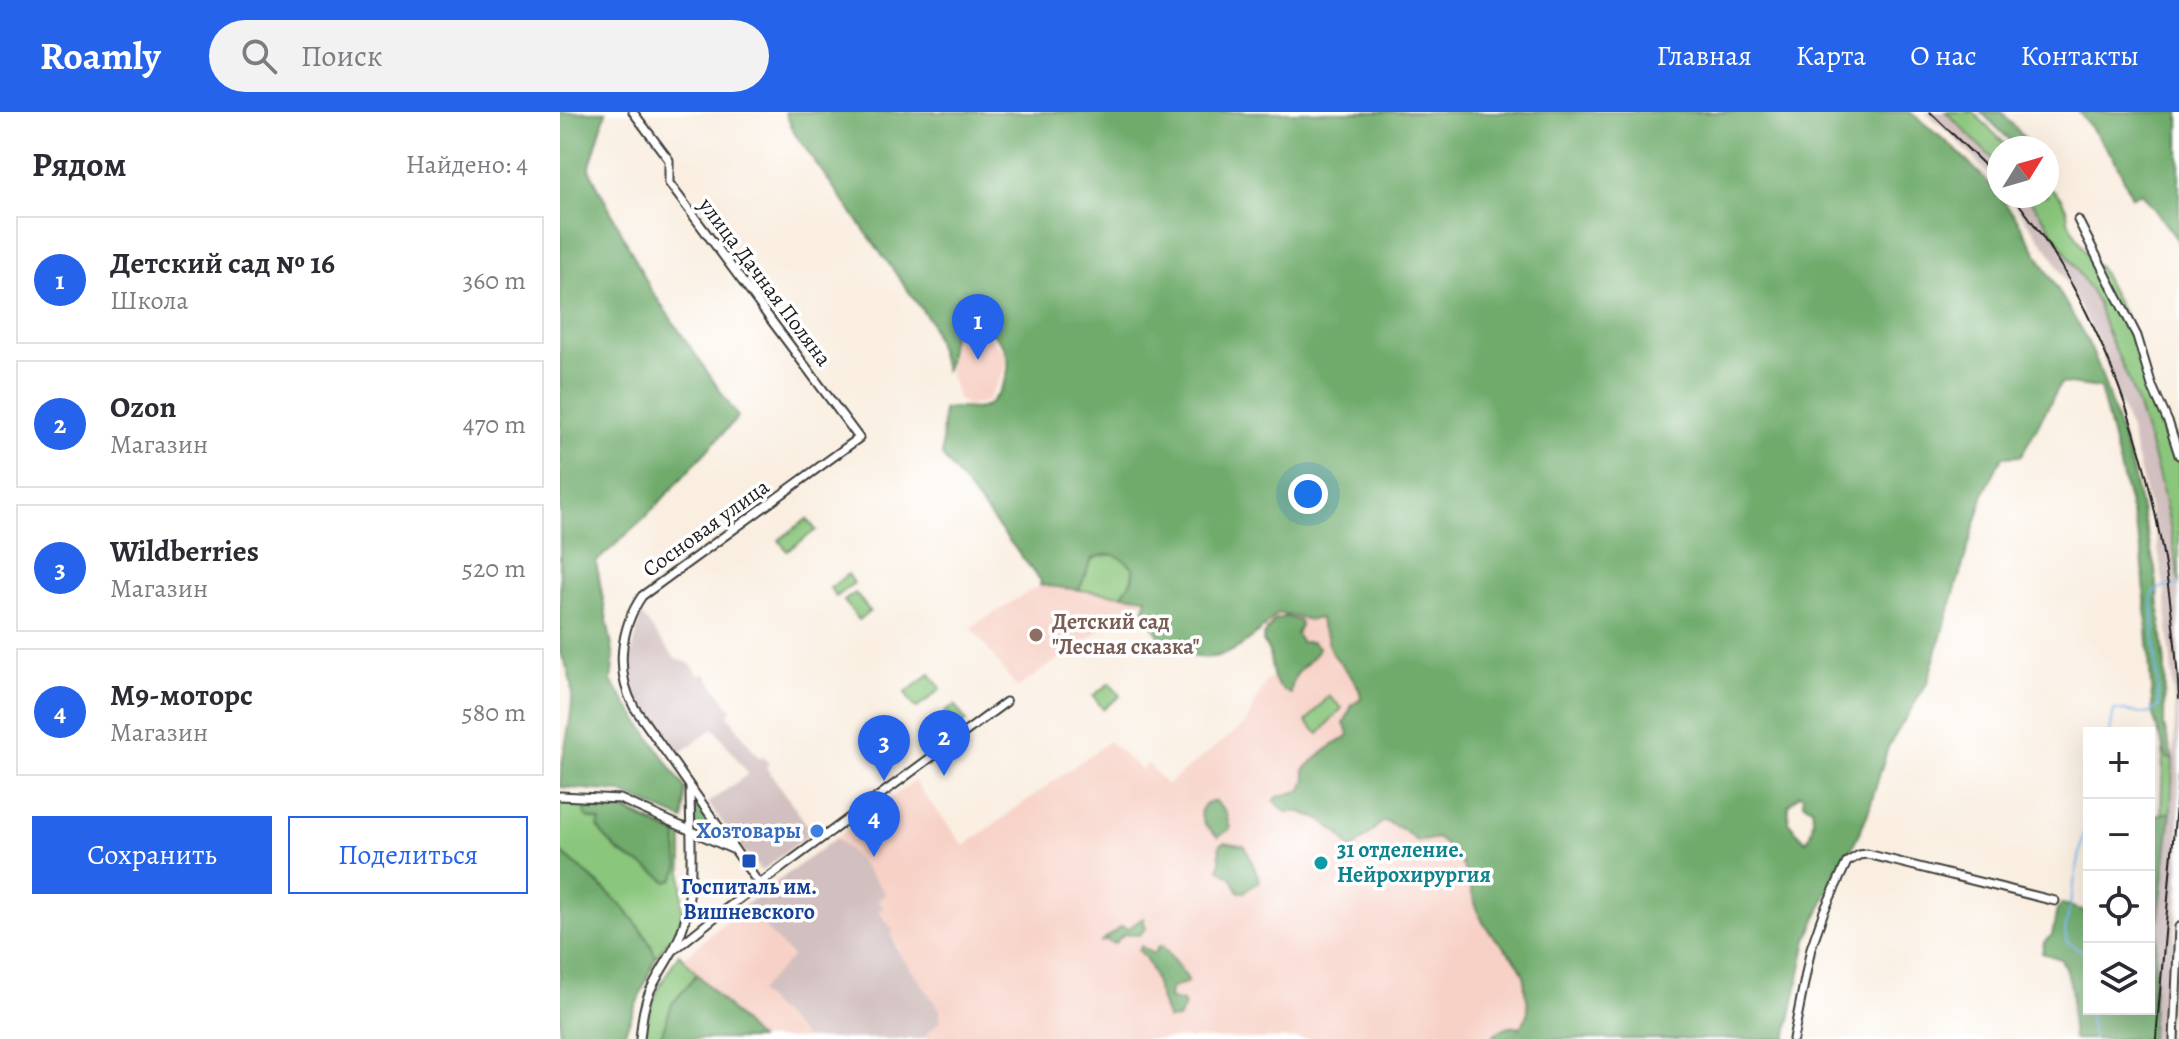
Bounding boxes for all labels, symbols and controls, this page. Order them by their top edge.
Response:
search box [209,20,769,92]
text: Roamly [40,30,161,82]
icon: search [237,34,281,78]
text: Поиск [301,36,383,76]
text: Главная [1656,37,1752,75]
text: Карта [1796,37,1866,75]
text: О нас [1910,37,1977,75]
text: Контакты [2021,37,2139,75]
north arrow [1987,136,2059,208]
text: Рядом [32,141,126,188]
text: Найдено: 4 [406,147,528,182]
street label: улица Дачная Поляна [691,191,839,373]
text: Детский сад № 16 [110,243,335,283]
text: 1 [55,263,65,298]
text: 360 m [463,263,526,298]
text: Школа [110,283,188,318]
pin: 1 [952,294,1004,360]
text: Ozon [110,387,176,427]
text: 2 [54,407,66,442]
text: 470 m [463,407,526,442]
text: Магазин [110,427,208,462]
street label: Сосновая улица [637,471,776,584]
your location [1288,474,1328,514]
text: Wildberries [110,531,259,571]
text: 3 [54,551,66,586]
text: 520 m [462,551,526,586]
text: Магазин [110,571,208,606]
place label: Детский сад "Лесная сказка" [1052,607,1200,662]
marker: Детский сад "Лесная сказка" [1027,626,1045,644]
text: М9-моторс [110,675,253,715]
text: 4 [54,695,66,730]
text: 580 m [462,695,526,730]
pin: 2 [918,710,970,776]
text: Магазин [110,715,208,750]
pin: 3 [858,715,910,781]
map controls [2083,727,2155,1015]
button: + [2083,727,2155,799]
pin: 4 [848,791,900,857]
button: − [2083,799,2155,871]
button: Сохранить [32,816,272,894]
button: Поделиться [288,816,528,894]
place label: Хозтовары [696,816,801,846]
marker: Хозтовары [808,822,826,840]
place label: 31 отделение. Нейрохирургия [1337,835,1491,890]
marker: Госпиталь им. Вишневского [740,852,758,870]
marker: 31 отделение. Нейрохирургия [1312,854,1330,872]
button: locate [2083,871,2155,943]
place label: Госпиталь им. Вишневского [681,872,817,927]
button: layers [2083,943,2155,1015]

